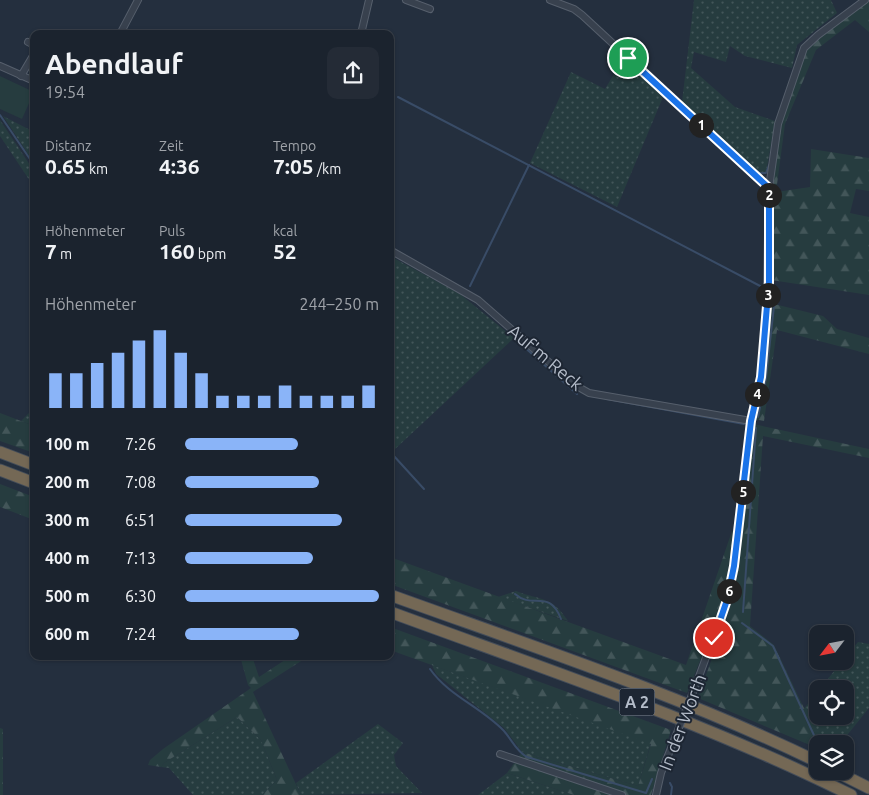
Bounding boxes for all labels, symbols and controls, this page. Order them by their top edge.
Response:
pin [607,37,649,79]
icon: arrive [614,44,642,72]
button: share [327,47,379,99]
text: Abendlauf [45,48,183,79]
text: 19:54 [45,83,85,101]
pin: 1 [688,112,714,138]
text: 1 [698,117,705,133]
text: Distanz [45,138,91,154]
text: Zeit [159,138,184,154]
text: Tempo [273,138,316,154]
text: 0.65 [45,154,86,178]
text: 4:36 [159,154,200,178]
text: 7:05 [273,154,314,178]
text: km [86,161,108,177]
text: /km [314,161,341,177]
pin: 2 [756,182,782,208]
text: 2 [766,187,773,203]
text: Höhenmeter [45,223,125,239]
text: Puls [159,223,185,239]
text: kcal [273,223,297,239]
text: 7 [45,239,57,263]
text: 160 [159,239,195,263]
text: 52 [273,239,297,263]
text: m [57,246,72,262]
text: bpm [195,246,226,262]
pin: 3 [756,282,780,308]
text: 3 [765,287,772,303]
text: Höhenmeter [45,295,136,313]
text: 244–250 m [299,295,379,313]
street label: Auf'm Reck [505,320,587,394]
pin: 4 [744,382,770,406]
text: 4 [754,386,761,402]
text: 100 m [45,435,90,453]
text: 7:26 [125,435,156,453]
text: 200 m [45,473,90,491]
text: 7:08 [125,473,156,491]
pin: 5 [730,480,756,504]
text: 5 [740,484,747,500]
text: 300 m [45,511,90,529]
text: 6:51 [125,511,156,529]
text: 400 m [45,549,90,567]
text: 7:13 [125,549,156,567]
pin: 6 [716,578,742,604]
text: 6 [726,583,733,599]
text: 500 m [45,587,90,605]
text: 6:30 [125,587,156,605]
pin [693,617,735,659]
icon: check [700,624,728,652]
text: 600 m [45,625,90,643]
text: 7:24 [125,625,156,643]
north arrow [809,625,854,670]
map controls [809,625,854,780]
street label: In der Worth [654,671,710,773]
button: locate [809,680,854,725]
road number: A 2 [620,689,654,716]
button: layers [809,735,854,780]

